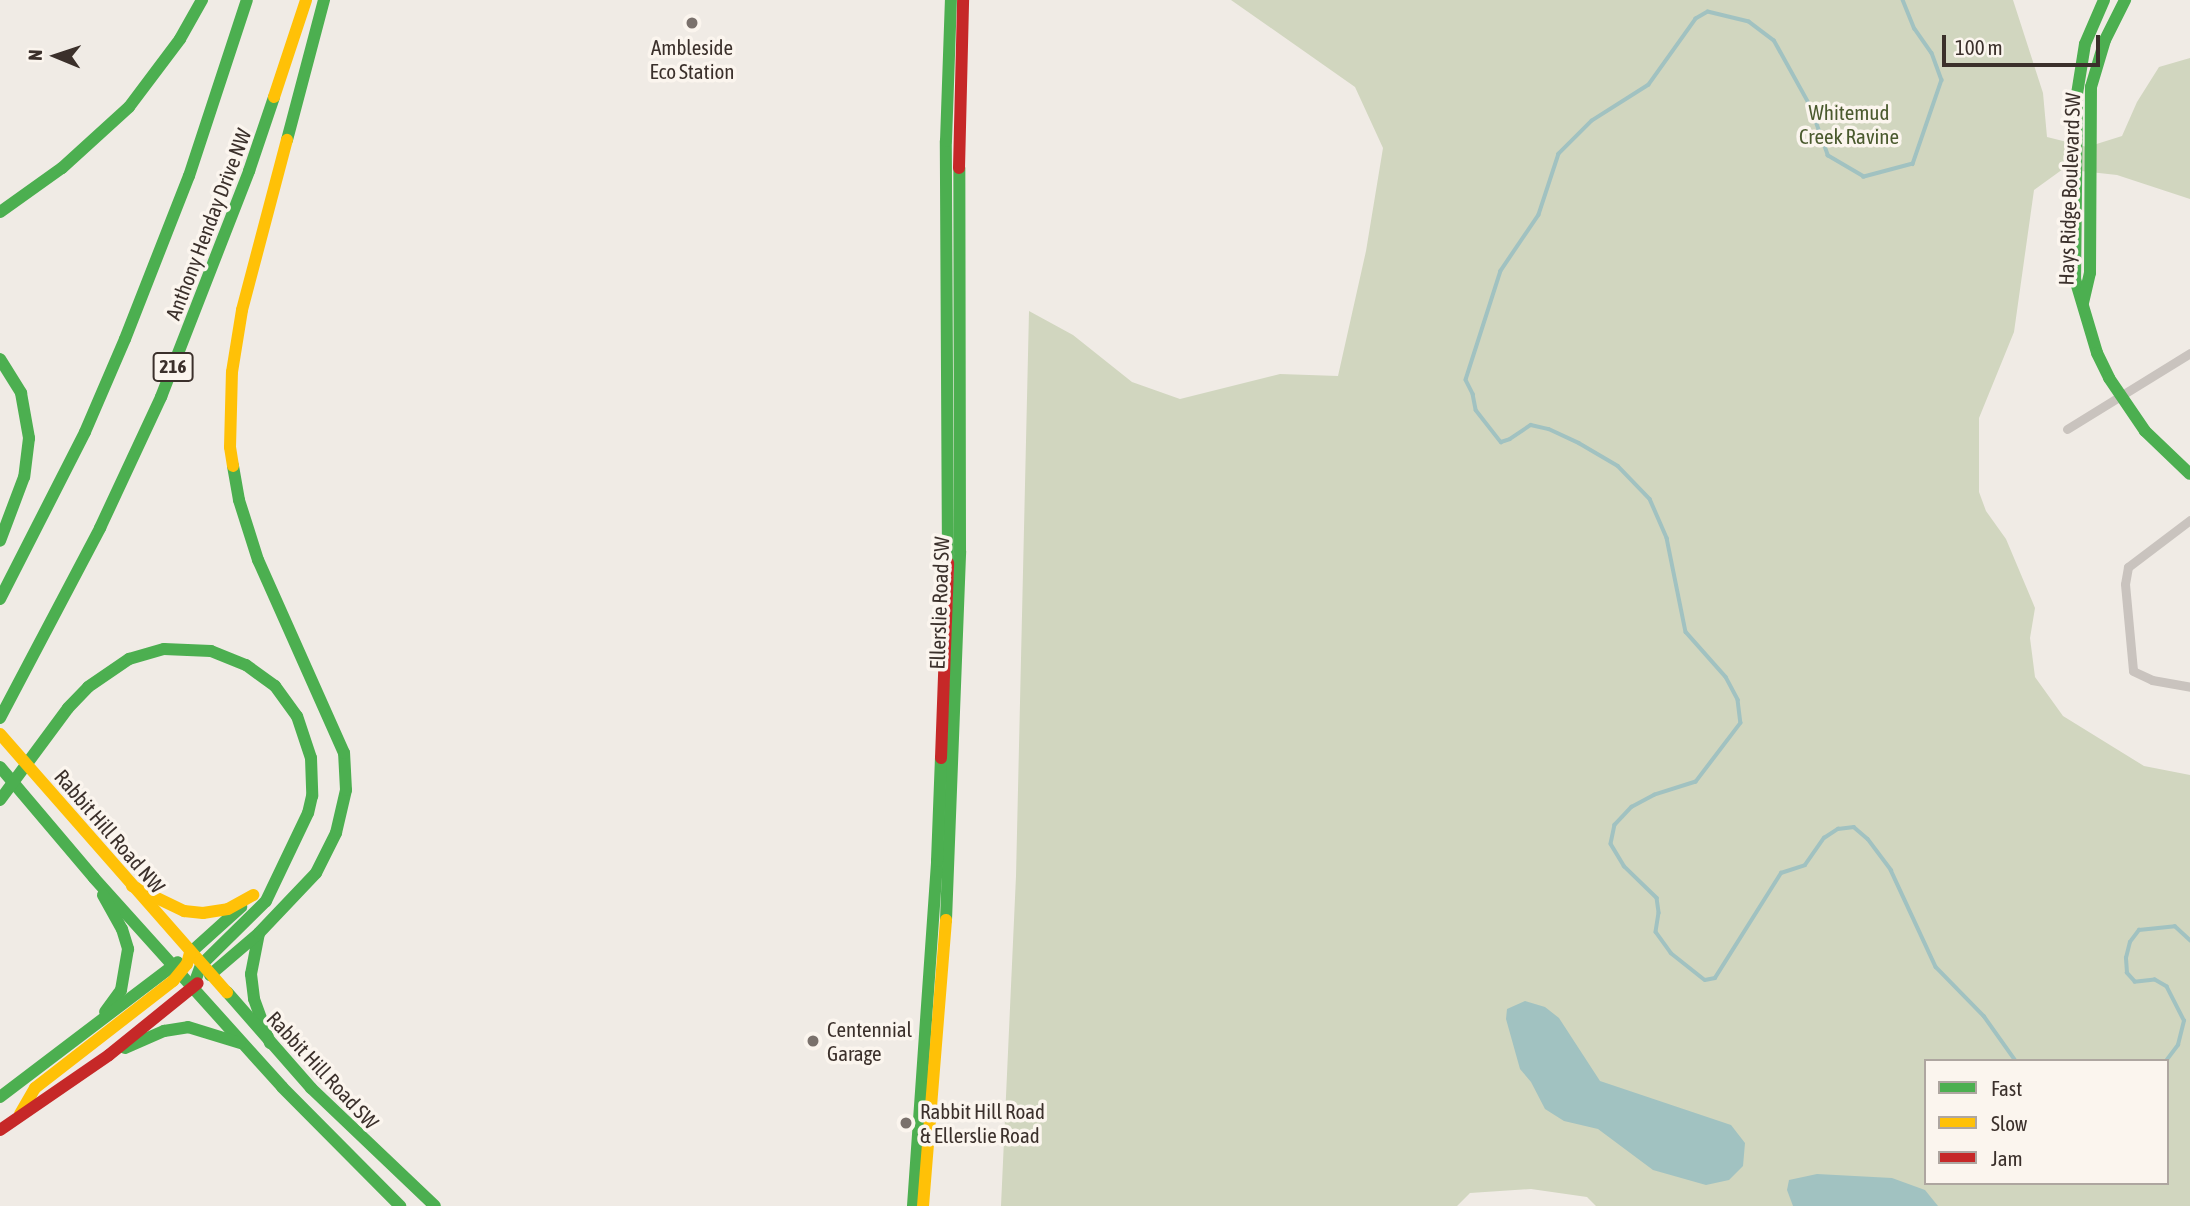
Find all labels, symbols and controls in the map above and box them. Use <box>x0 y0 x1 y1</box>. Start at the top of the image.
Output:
marker: Ambleside Eco Station <box>684 15 700 31</box>
north arrow <box>21 21 91 91</box>
scale bar <box>1945 21 2102 65</box>
place label: Ambleside Eco Station <box>649 34 735 84</box>
text: 100 m <box>1955 35 2003 59</box>
text: N <box>24 49 46 61</box>
street label: Hays Ridge Boulevard SW <box>2053 92 2085 286</box>
park label: Whitemud Creek Ravine <box>1799 99 1899 149</box>
street label: Anthony Henday Drive NW <box>160 125 256 323</box>
road number: 216 <box>152 352 194 382</box>
street label: Ellerslie Road SW <box>924 536 954 670</box>
street label: Rabbit Hill Road NW <box>49 764 171 898</box>
street label: Rabbit Hill Road SW <box>262 1006 384 1134</box>
place label: Centennial Garage <box>827 1016 912 1066</box>
marker: Centennial Garage <box>805 1033 821 1049</box>
legend <box>1924 1059 2169 1185</box>
text: Fast <box>1991 1076 2022 1100</box>
place label: Rabbit Hill Road & Ellerslie Road <box>920 1098 1045 1148</box>
text: Slow <box>1991 1111 2027 1135</box>
marker: Rabbit Hill Road & Ellerslie Road <box>898 1115 914 1131</box>
text: Jam <box>1991 1146 2023 1170</box>

